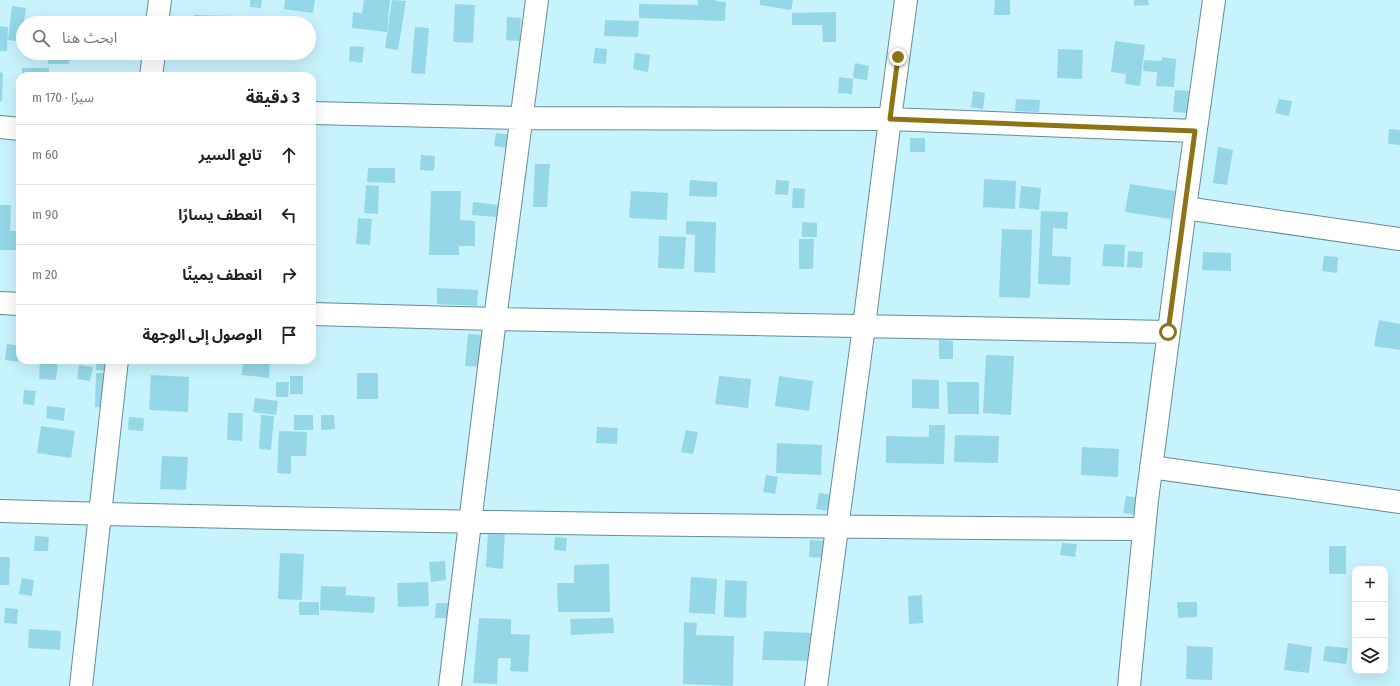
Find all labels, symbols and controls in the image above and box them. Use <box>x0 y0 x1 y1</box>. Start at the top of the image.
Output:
search box <box>16 16 316 60</box>
icon: search <box>30 27 52 49</box>
text: ابحث هنا <box>62 29 117 47</box>
route end <box>889 48 907 66</box>
text: 3 دقيقة <box>246 87 300 108</box>
text: سيرًا · 170 m <box>32 90 94 105</box>
icon: ahead <box>278 144 300 166</box>
text: تابع السير <box>199 146 262 164</box>
text: 60 m <box>32 147 58 162</box>
icon: left <box>278 204 300 226</box>
text: انعطف يسارًا <box>178 206 262 224</box>
text: 90 m <box>32 207 58 222</box>
icon: right <box>278 264 300 286</box>
text: انعطف يمينًا <box>182 266 262 284</box>
text: 20 m <box>32 267 58 282</box>
route start <box>1159 323 1177 341</box>
icon: arrive <box>278 324 300 346</box>
text: الوصول إلى الوجهة <box>142 326 262 344</box>
map controls <box>1352 566 1388 674</box>
button: + <box>1352 566 1388 602</box>
button: − <box>1352 602 1388 638</box>
button: layers <box>1352 638 1388 674</box>

